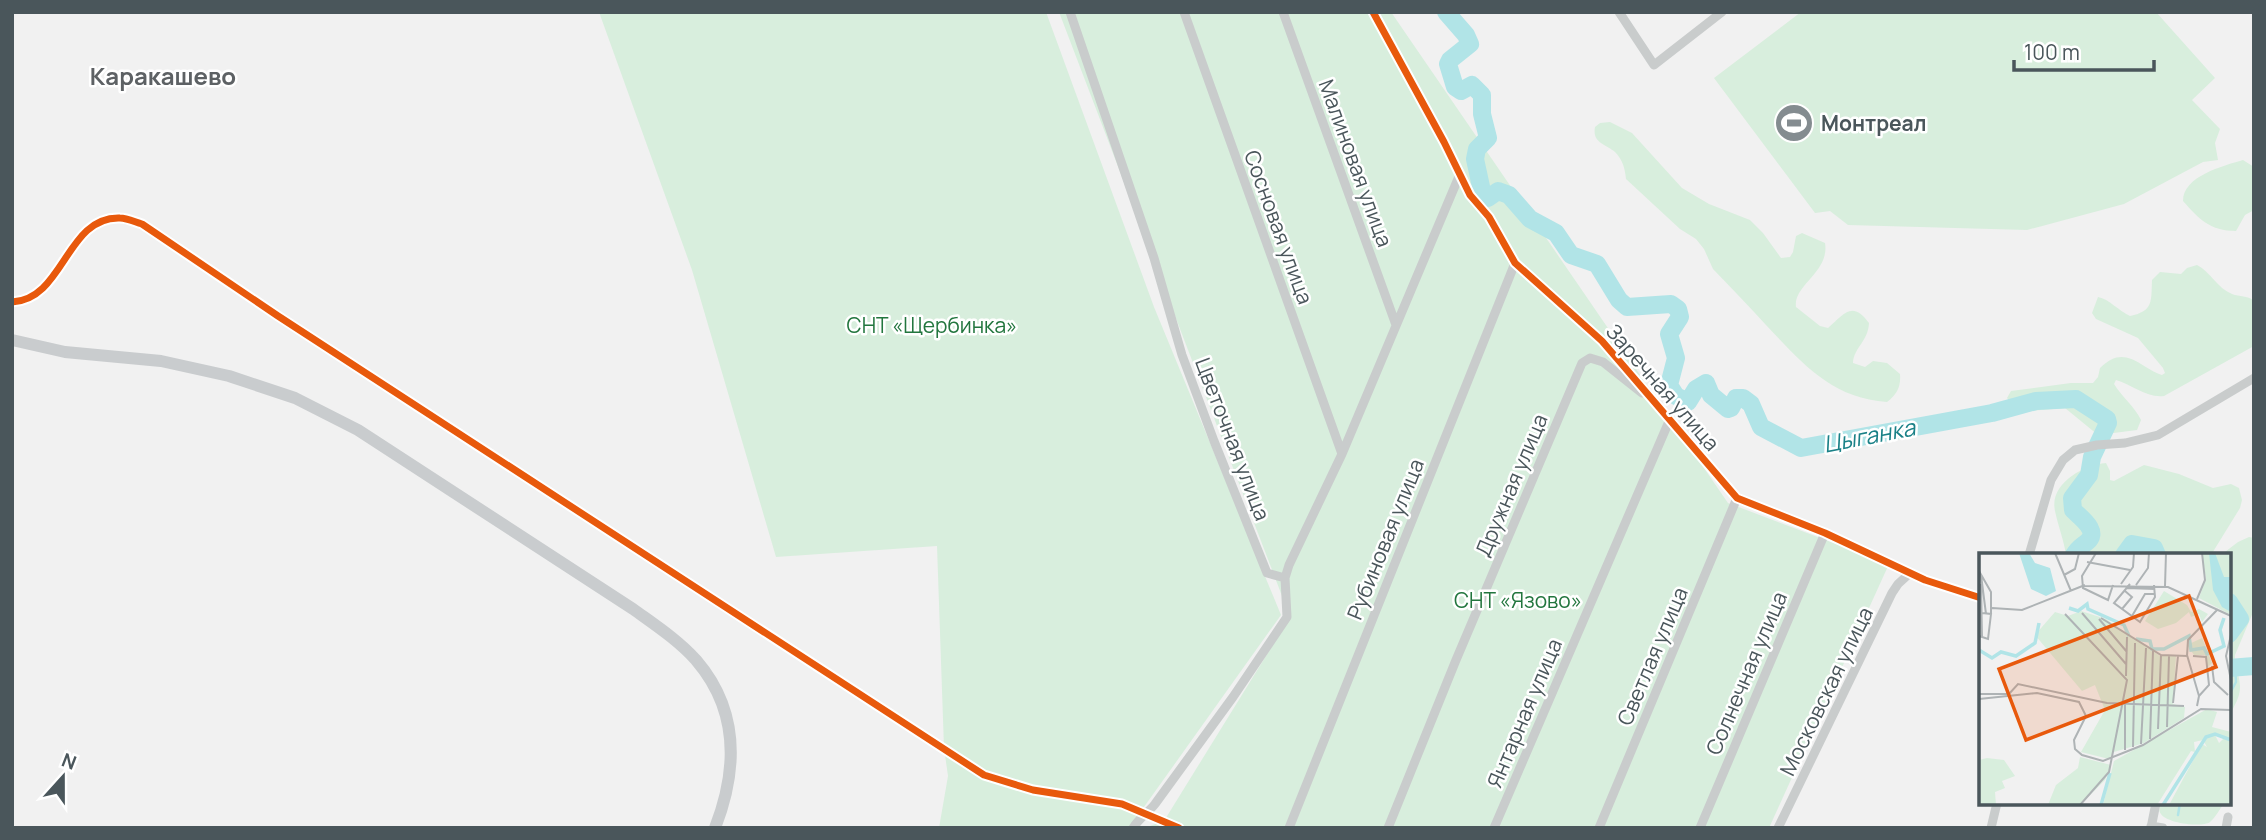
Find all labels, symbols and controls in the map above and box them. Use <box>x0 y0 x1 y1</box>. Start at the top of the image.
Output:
scale bar <box>2014 28 2154 72</box>
text: 100 m <box>2024 38 2080 66</box>
district label: Каракашево <box>90 59 236 92</box>
street label: Малиновая улица <box>1313 75 1399 251</box>
sports icon: Монтреал <box>1773 102 1815 144</box>
place label: Монтреал <box>1821 109 1926 137</box>
street label: Сосновая улица <box>1238 146 1320 308</box>
park label: СНТ «Щербинка» <box>847 311 1017 339</box>
street label: Заречная улица <box>1600 318 1726 456</box>
street label: Цветочная улица <box>1189 354 1277 524</box>
street label: Дружная улица <box>1468 409 1554 561</box>
water label: Цыганка <box>1820 410 1919 460</box>
street label: Рубиновая улица <box>1340 455 1430 623</box>
inset map <box>1979 553 2231 805</box>
street label: Светлая улица <box>1610 583 1694 729</box>
park label: СНТ «Язово» <box>1454 586 1582 614</box>
street label: Солнечная улица <box>1699 587 1793 759</box>
street label: Московская улица <box>1773 602 1879 780</box>
street label: Янтарная улица <box>1480 634 1568 792</box>
north arrow <box>28 742 98 812</box>
text: N <box>58 747 80 776</box>

